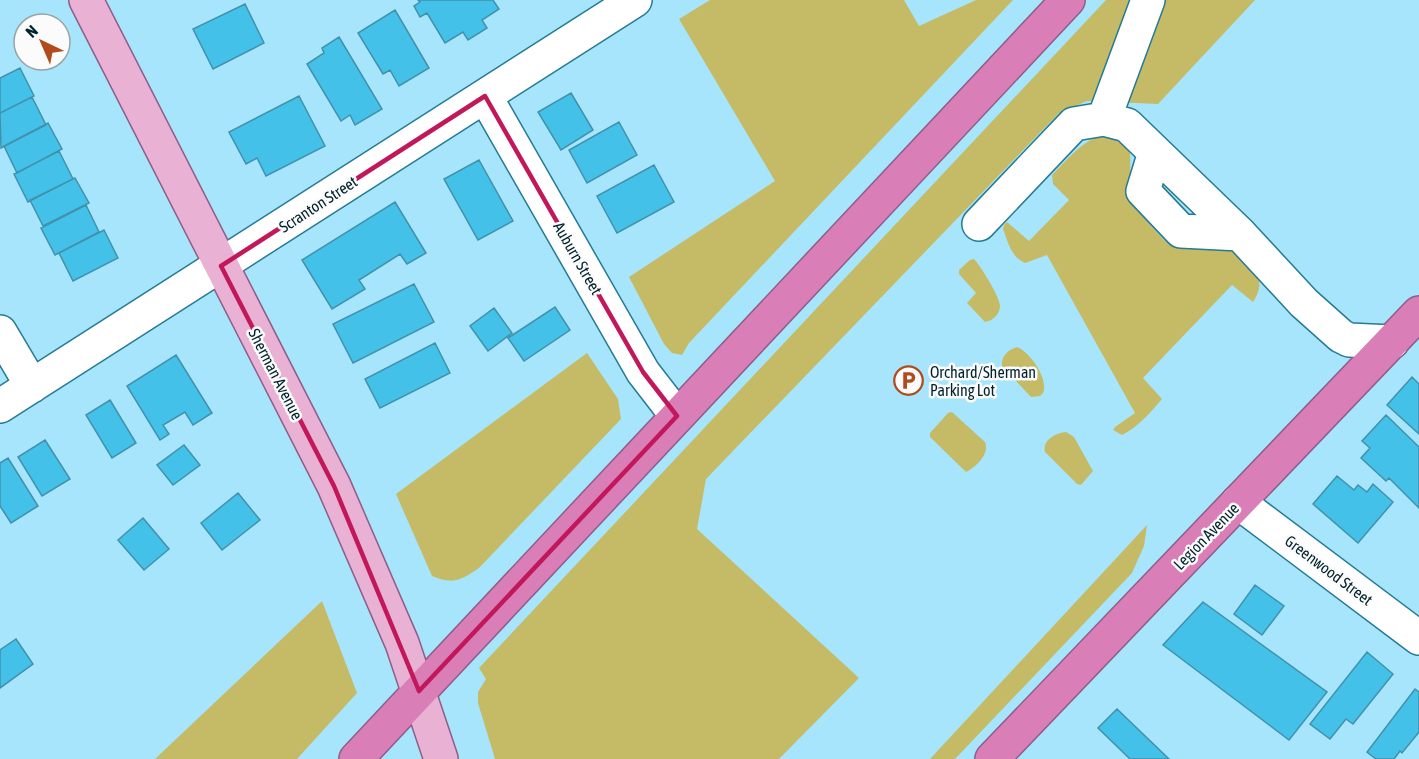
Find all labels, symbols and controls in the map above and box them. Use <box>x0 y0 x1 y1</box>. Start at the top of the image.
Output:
north arrow <box>12 12 72 72</box>
text: N <box>22 21 41 41</box>
street label: Scranton Street <box>276 172 361 236</box>
street label: Auburn Street <box>550 219 606 298</box>
street label: Sherman Avenue <box>245 326 307 422</box>
place label: Orchard/Sherman Parking Lot <box>930 363 1036 400</box>
parking icon: Orchard/Sherman Parking Lot <box>893 365 925 397</box>
street label: Legion Avenue <box>1170 499 1243 574</box>
street label: Greenwood Street <box>1282 531 1377 609</box>

